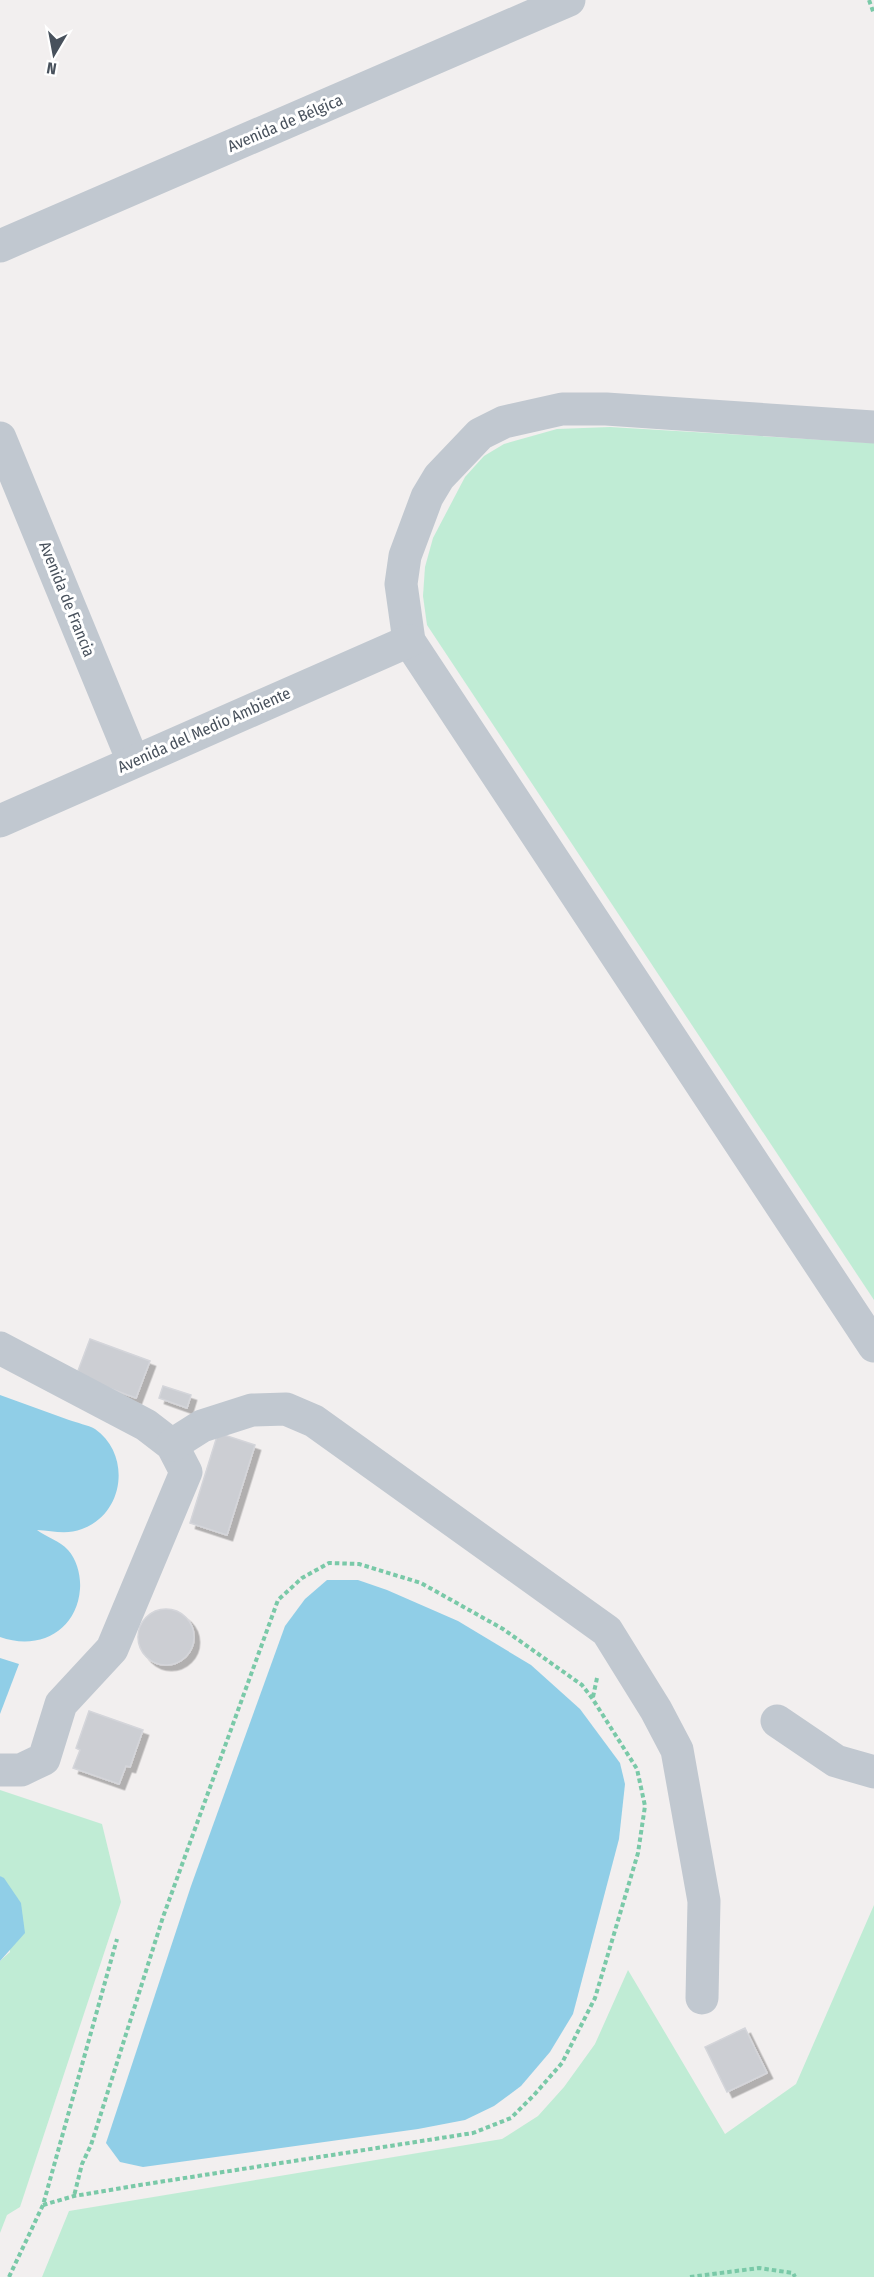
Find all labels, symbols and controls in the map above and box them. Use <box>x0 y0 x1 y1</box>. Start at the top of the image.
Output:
north arrow <box>24 24 84 84</box>
text: N <box>45 58 58 78</box>
street label: Avenida de Bélgica <box>225 90 346 156</box>
street label: Avenida de Francia <box>35 539 99 660</box>
street label: Avenida del Medio Ambiente <box>115 683 293 777</box>

